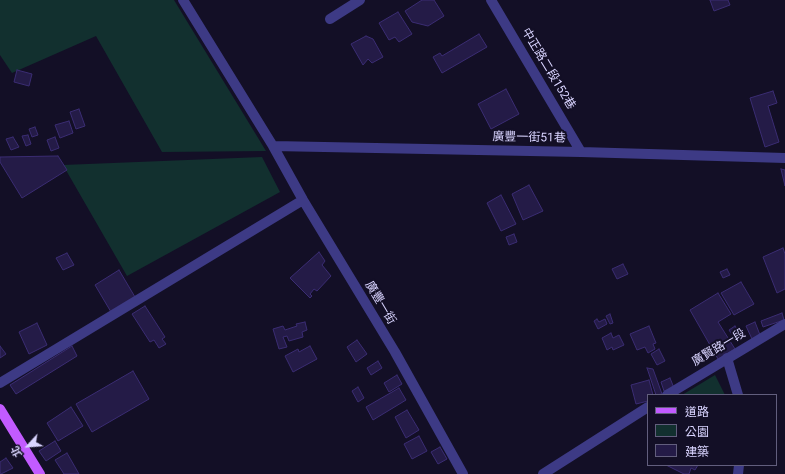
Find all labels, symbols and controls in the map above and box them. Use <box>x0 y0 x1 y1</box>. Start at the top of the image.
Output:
street label: 中正路二段152巷 <box>518 26 578 112</box>
street label: 廣豐一街51巷 <box>492 130 566 146</box>
street label: 廣豐一街 <box>361 279 399 327</box>
street label: 廣賢路一段 <box>690 326 748 370</box>
legend <box>647 394 777 466</box>
text: 道路 <box>685 405 709 419</box>
text: 公園 <box>685 425 709 439</box>
north arrow <box>8 426 48 466</box>
text: 北 <box>9 444 25 459</box>
text: 建築 <box>685 445 709 459</box>

